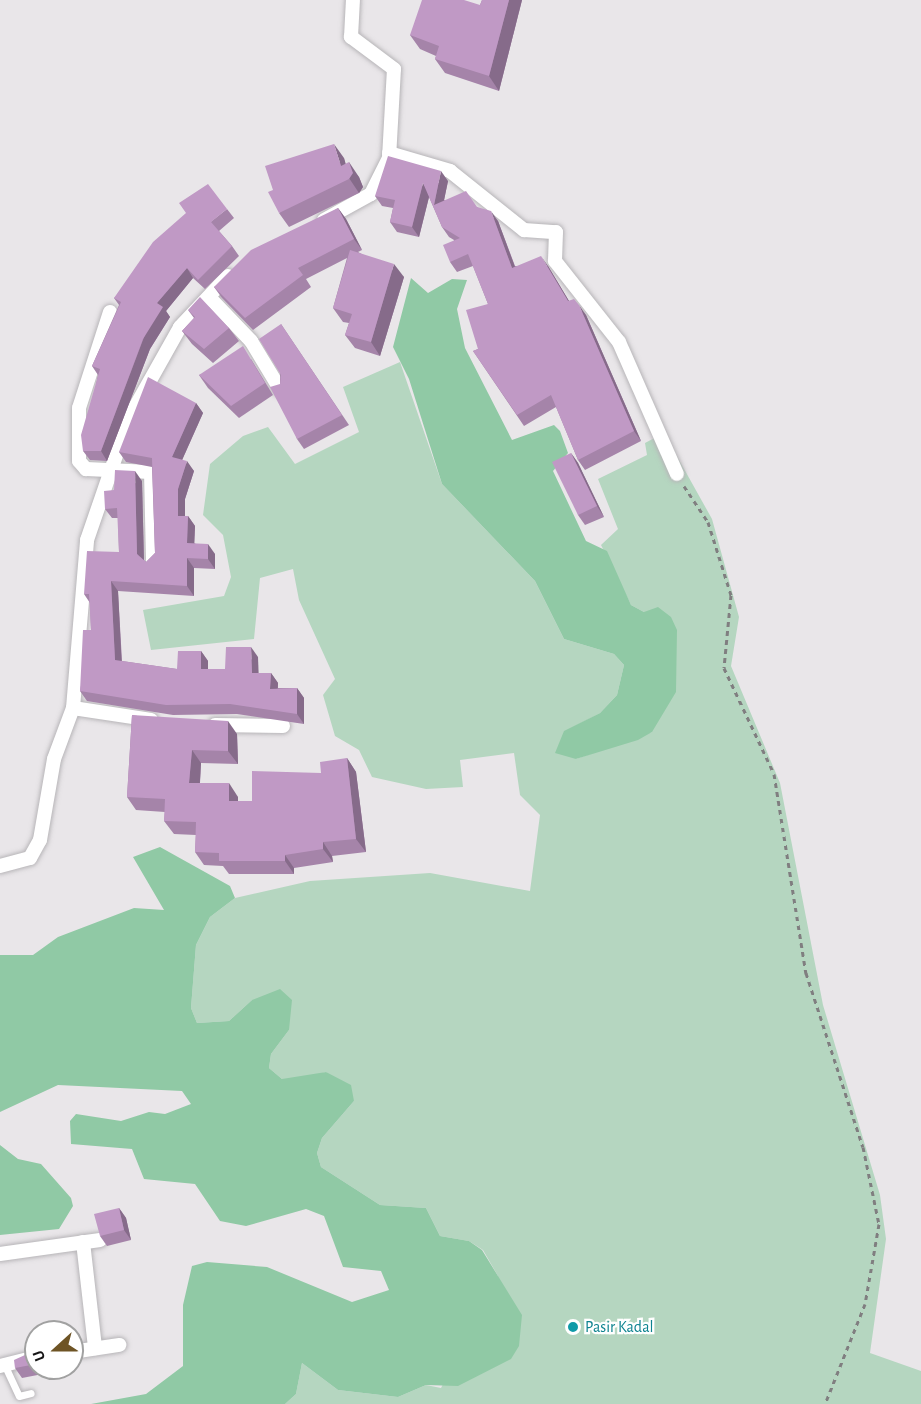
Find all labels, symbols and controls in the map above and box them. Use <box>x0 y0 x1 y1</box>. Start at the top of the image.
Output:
place label: Pasir Kadal <box>585 1317 653 1337</box>
north arrow <box>24 1320 84 1380</box>
marker: Pasir Kadal <box>566 1320 580 1334</box>
text: U <box>30 1348 48 1363</box>

